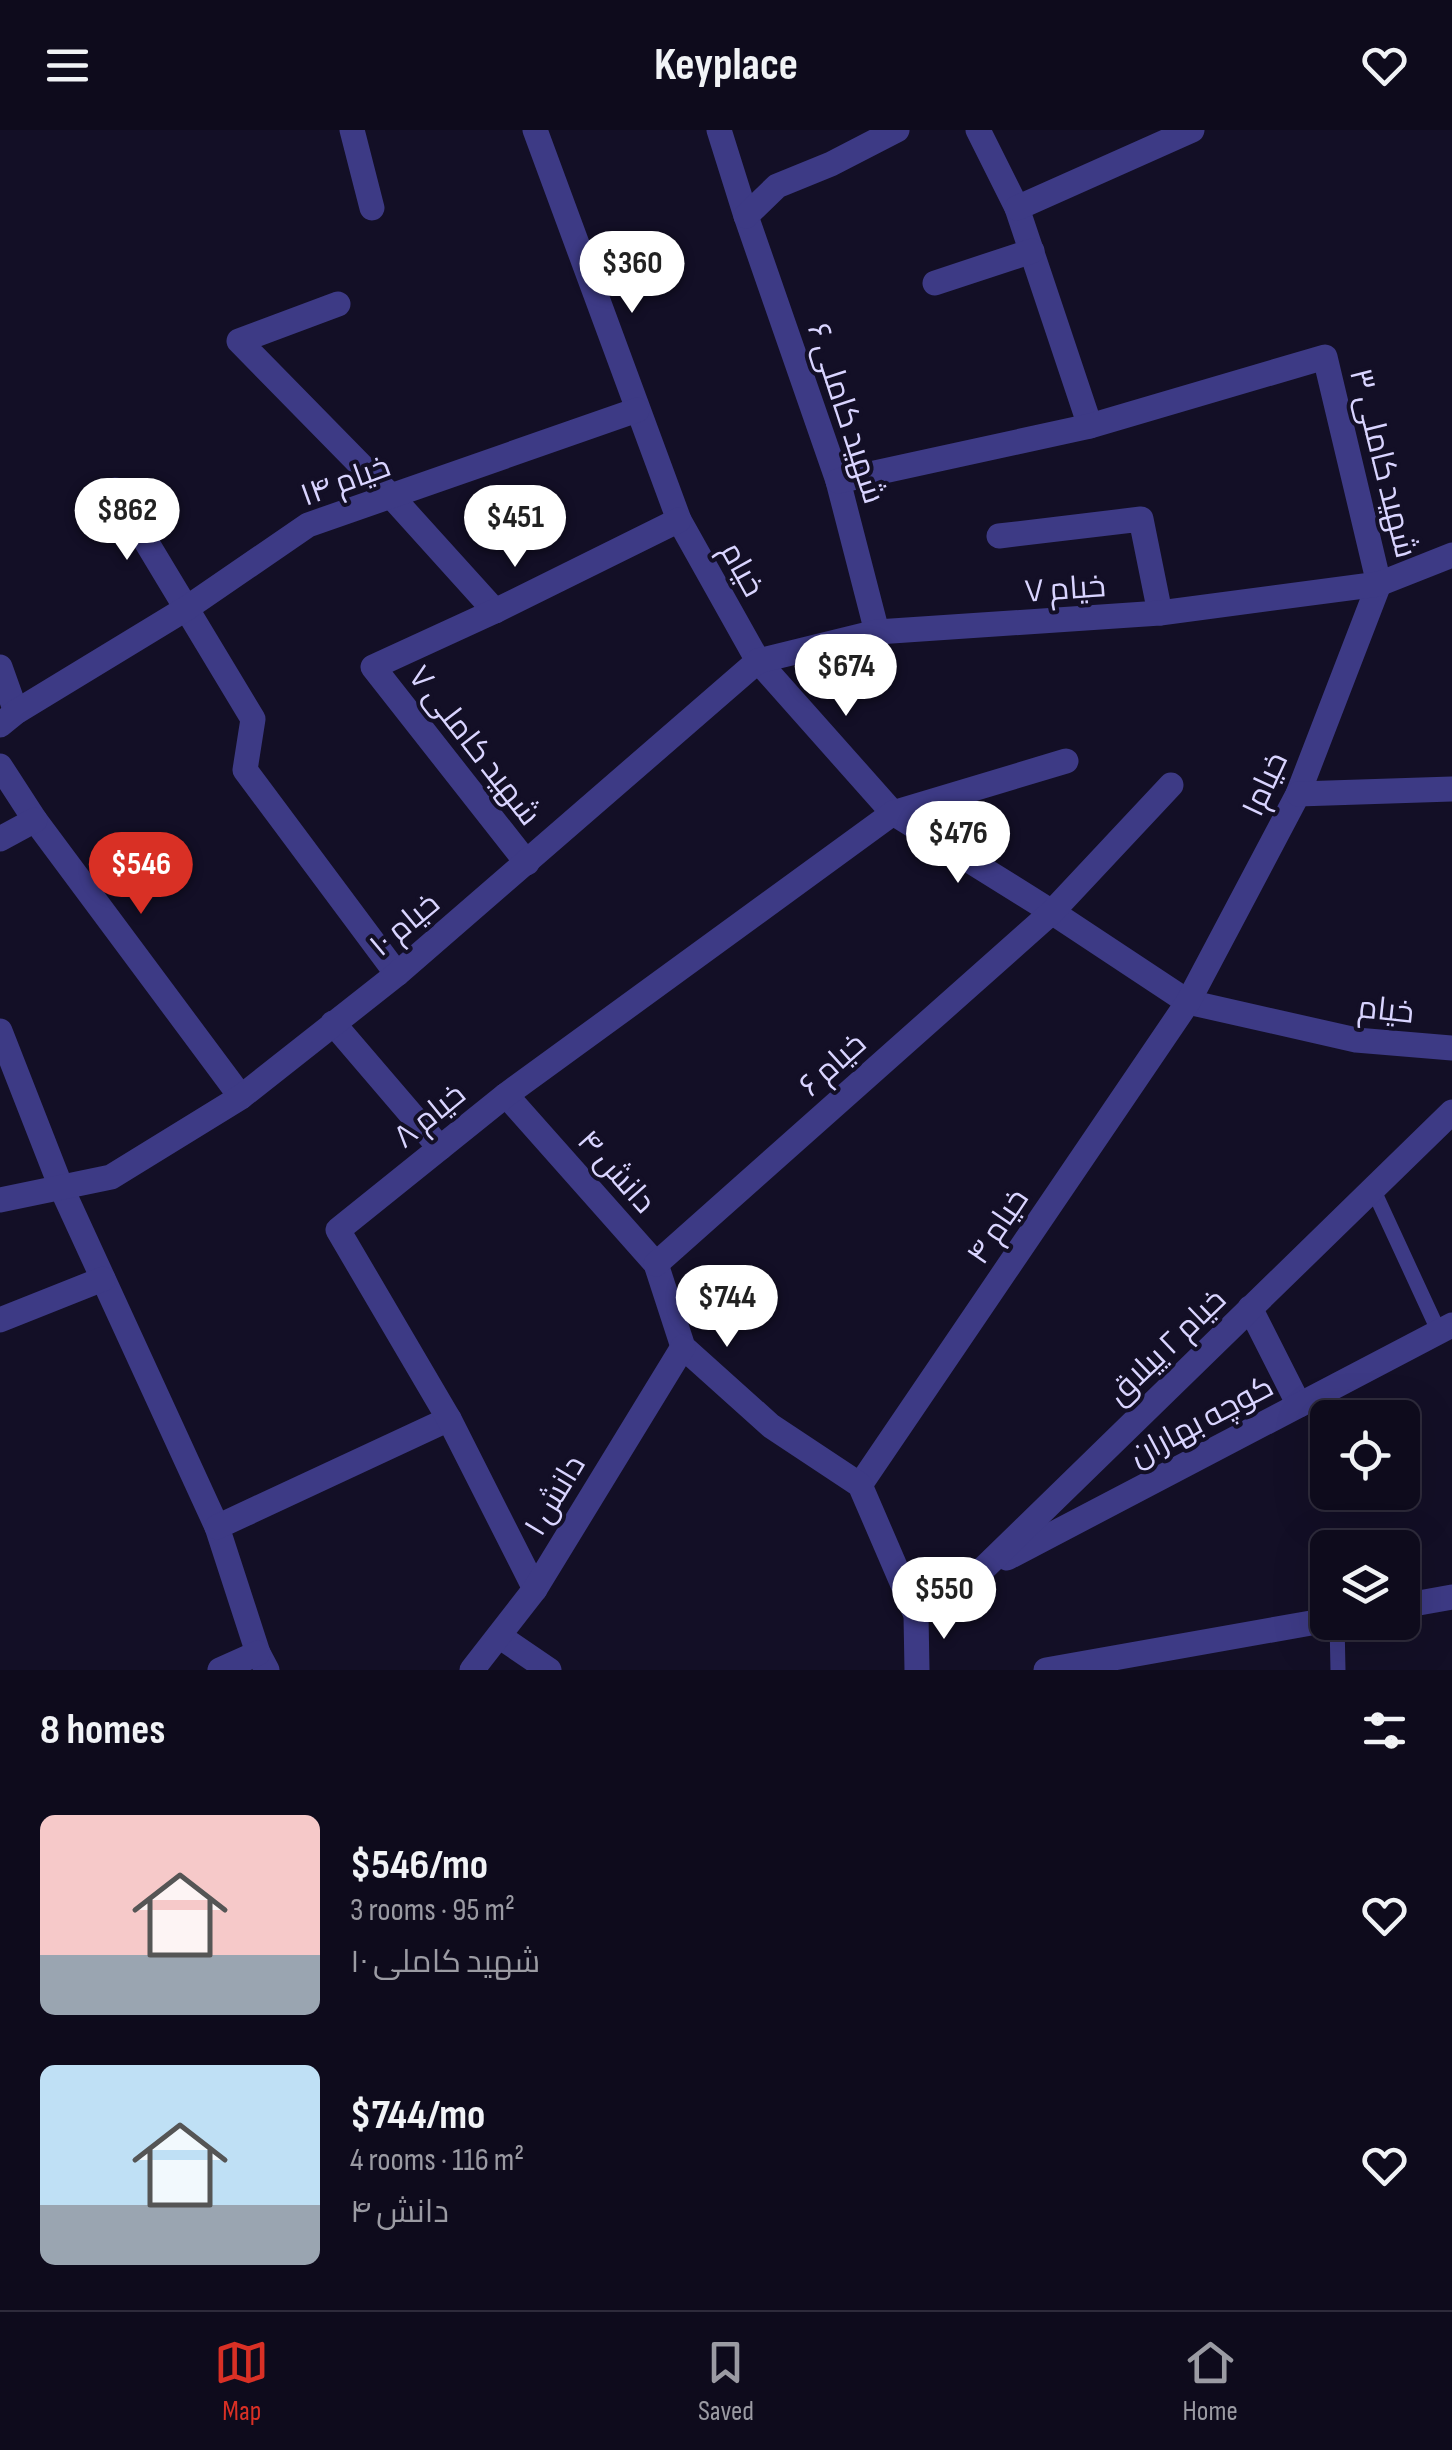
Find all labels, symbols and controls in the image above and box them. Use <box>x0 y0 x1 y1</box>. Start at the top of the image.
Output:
icon: menu <box>40 38 95 93</box>
text: Keyplace <box>654 38 798 93</box>
icon: heart <box>1357 38 1412 93</box>
pin: $360 <box>573 231 691 316</box>
text: $360 <box>601 244 663 283</box>
street label: شهید کاملی ۶ <box>798 318 893 509</box>
street label: شهید کاملی ۳ <box>1340 365 1425 562</box>
street label: خیام ۱۴ <box>295 447 396 517</box>
pin: $862 <box>68 478 186 563</box>
pin: $451 <box>456 485 574 570</box>
text: $862 <box>97 491 157 530</box>
text: $451 <box>486 498 544 537</box>
street label: خیام <box>710 536 772 604</box>
street label: خیام ۷ <box>1023 567 1107 613</box>
pin: $674 <box>787 634 905 719</box>
text: $674 <box>817 647 875 686</box>
street label: شهید کاملی ۷ <box>399 658 548 834</box>
street label: خیام۱ <box>1234 746 1298 823</box>
pin: $476 <box>899 801 1017 886</box>
text: $476 <box>928 814 988 853</box>
pin: $546 <box>82 832 200 917</box>
text: $546 <box>111 845 171 884</box>
street label: خیام ۱۰ <box>362 885 449 966</box>
street label: خیام <box>1356 988 1416 1034</box>
street label: خیام ۶ <box>791 1025 875 1106</box>
street label: خیام ۸ <box>386 1075 475 1158</box>
street label: دانش ۴ <box>568 1122 663 1222</box>
street label: خیام ۴ <box>959 1182 1038 1273</box>
pin: $744 <box>668 1265 786 1350</box>
text: $744 <box>698 1278 756 1317</box>
street label: خیام ۲ ییلاق <box>1099 1281 1236 1414</box>
street label: کوچه بهاران <box>1123 1367 1280 1475</box>
map controls <box>1310 1400 1420 1640</box>
button: locate <box>1310 1400 1420 1510</box>
street label: دانش ۱ <box>516 1448 595 1543</box>
button: layers <box>1310 1530 1420 1640</box>
pin: $550 <box>885 1557 1003 1642</box>
text: $550 <box>914 1570 974 1609</box>
icon: filters <box>1357 1703 1412 1758</box>
text: 8 homes <box>40 1705 165 1756</box>
text: $546/mo <box>350 1840 488 1891</box>
icon: home <box>120 1855 240 1975</box>
icon: heart <box>1357 1888 1412 1943</box>
text: 3 rooms · 95 m² <box>350 1891 515 1930</box>
text: شهید کاملی ۱۰ <box>350 1943 540 1982</box>
text: $744/mo <box>350 2090 485 2141</box>
icon: home <box>120 2105 240 2225</box>
icon: heart <box>1357 2138 1412 2193</box>
text: 4 rooms · 116 m² <box>350 2141 524 2180</box>
text: دانش ۴ <box>350 2193 449 2232</box>
tab: Map <box>214 2335 269 2428</box>
tab: Saved <box>698 2335 754 2428</box>
tab: Home <box>1183 2335 1238 2428</box>

